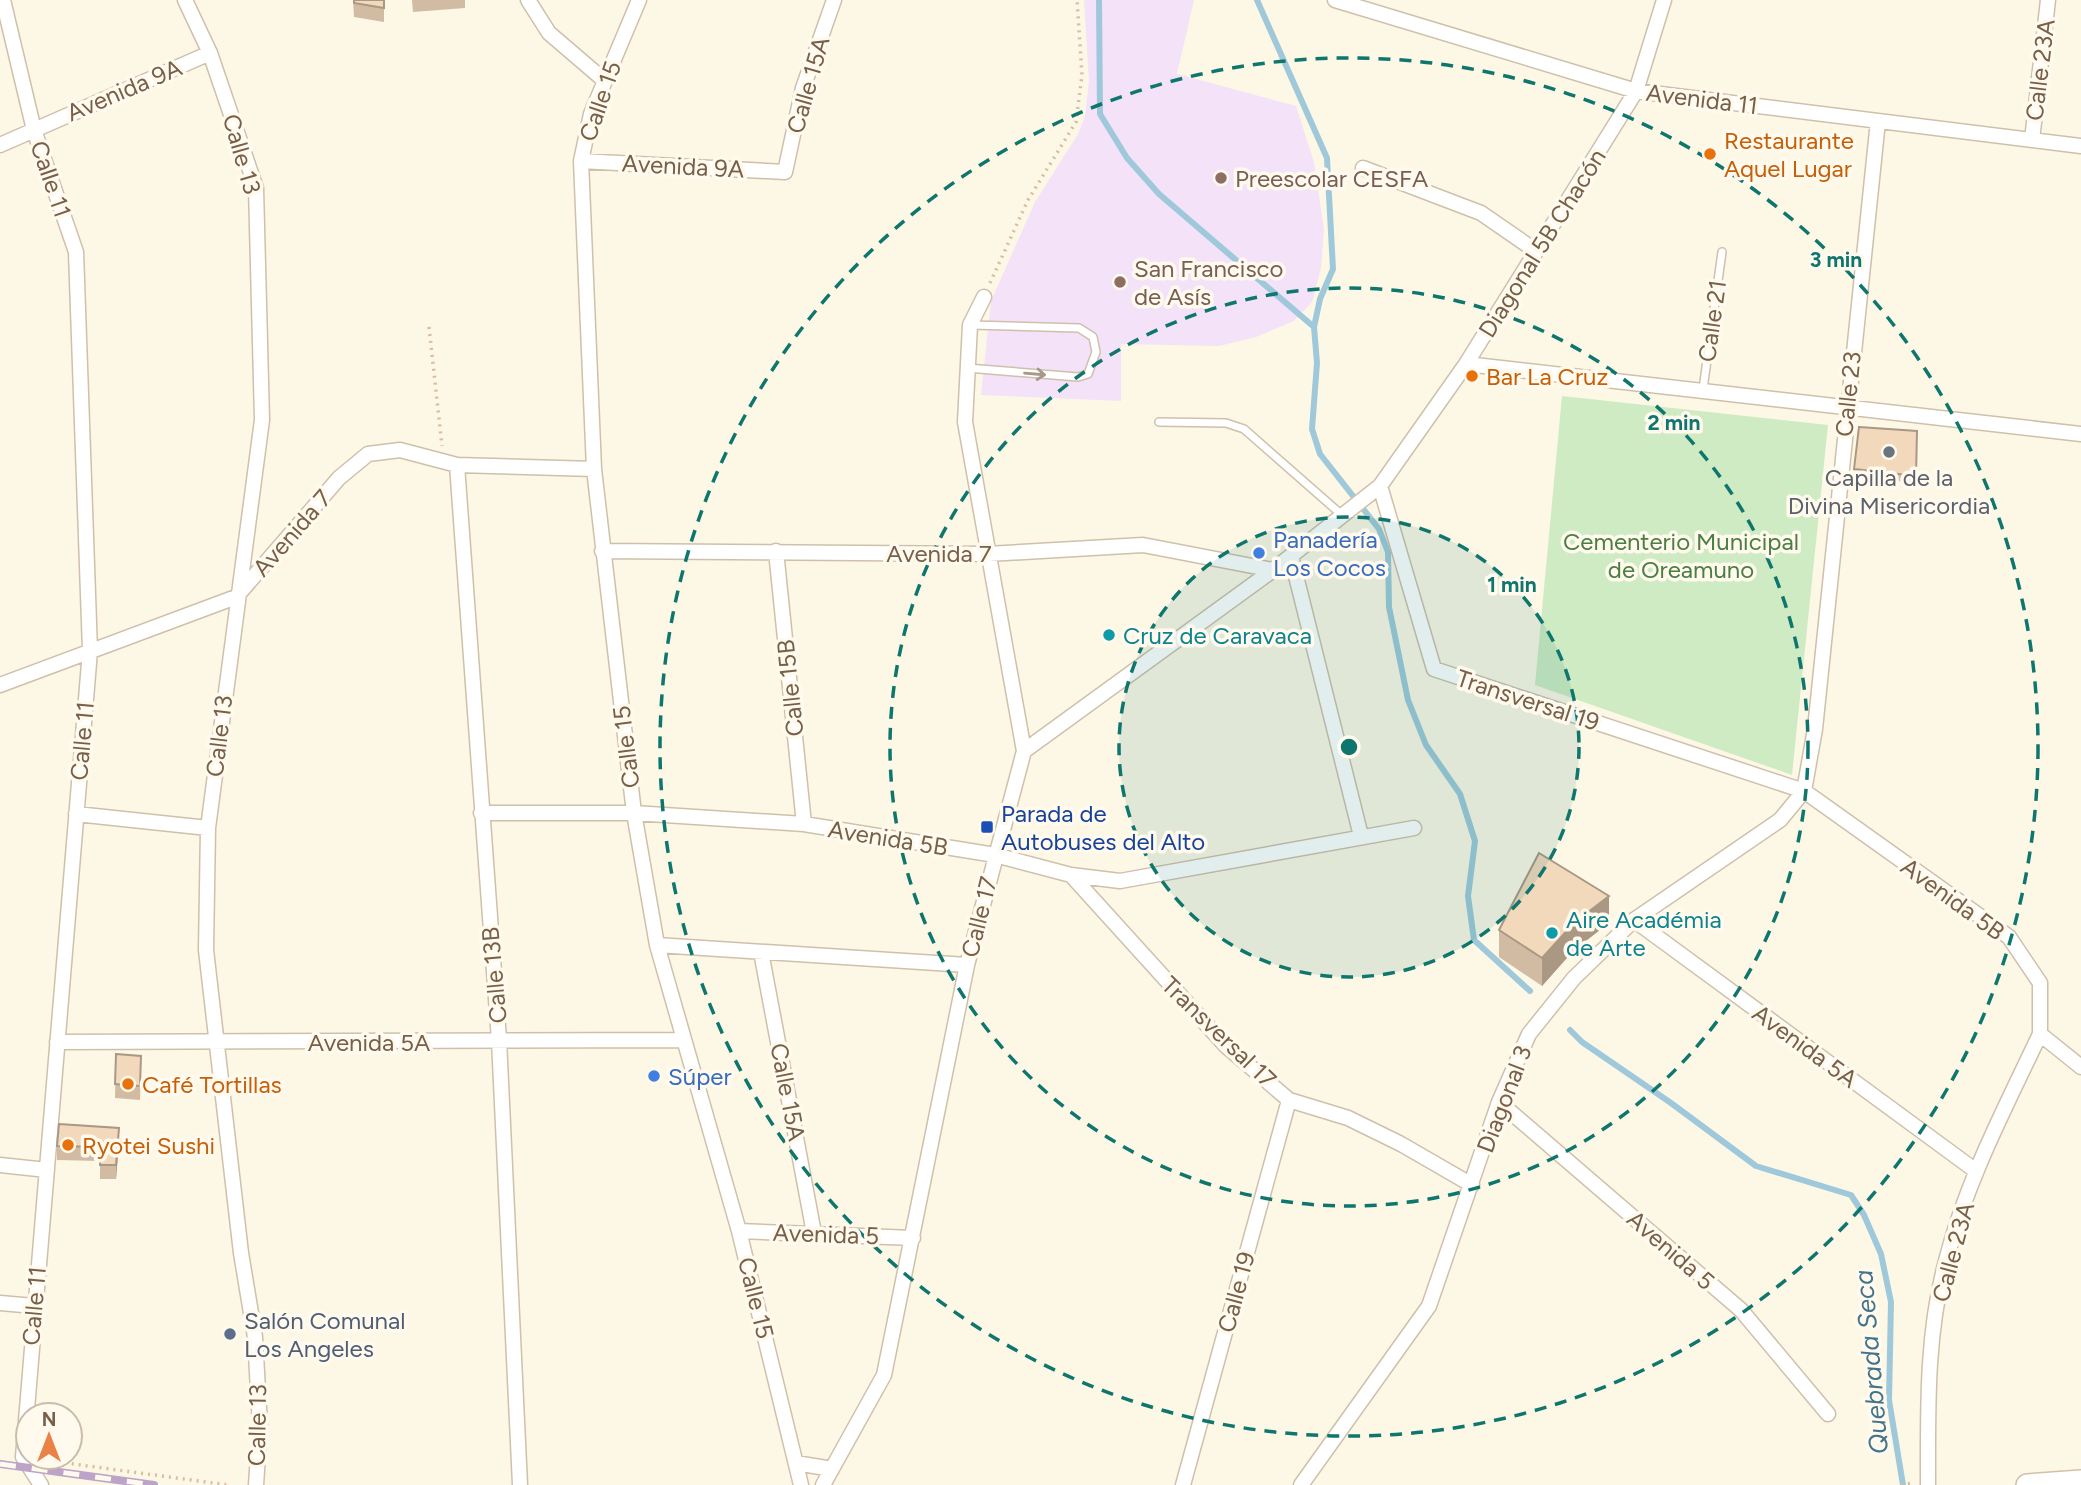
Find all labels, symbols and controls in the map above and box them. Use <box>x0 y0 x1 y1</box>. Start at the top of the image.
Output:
street label: Calle 23A <box>2019 17 2061 122</box>
street label: Calle 15A <box>780 33 836 137</box>
street label: Avenida 9A <box>62 52 187 127</box>
street label: Calle 15 <box>573 57 627 145</box>
street label: Avenida 11 <box>1645 78 1759 120</box>
street label: Calle 13 <box>217 111 267 197</box>
place label: Restaurante Aquel Lugar <box>1724 126 1854 183</box>
street label: Calle 11 <box>24 137 78 221</box>
street label: Diagonal 5B Chacón <box>1472 143 1612 343</box>
marker: Restaurante Aquel Lugar <box>1702 146 1718 162</box>
street label: Avenida 9A <box>621 148 746 184</box>
place label: Preescolar CESFA <box>1235 164 1429 193</box>
marker: Preescolar CESFA <box>1213 170 1229 186</box>
text: 3 min <box>1810 247 1862 272</box>
place label: San Francisco de Asís <box>1134 254 1283 311</box>
marker: San Francisco de Asís <box>1112 274 1128 290</box>
street label: Calle 21 <box>1692 278 1732 364</box>
street label: Calle 23 <box>1829 350 1867 438</box>
place label: Bar La Cruz <box>1486 362 1608 391</box>
one-way arrow <box>1023 368 1046 381</box>
marker: Bar La Cruz <box>1464 368 1480 384</box>
text: 2 min <box>1648 410 1700 435</box>
marker: Capilla de la Divina Misericordia <box>1881 444 1897 460</box>
place label: Capilla de la Divina Misericordia <box>1788 463 1990 520</box>
street label: Avenida 7 <box>246 484 338 582</box>
place label: Panadería Los Cocos <box>1273 525 1386 582</box>
park label: Cementerio Municipal de Oreamuno <box>1563 527 1799 584</box>
street label: Avenida 7 <box>886 539 992 568</box>
marker: Panadería Los Cocos <box>1251 545 1267 561</box>
text: 1 min <box>1487 572 1537 597</box>
place label: Cruz de Caravaca <box>1123 621 1312 650</box>
marker: Cruz de Caravaca <box>1101 627 1117 643</box>
street label: Calle 15B <box>770 638 810 738</box>
street label: Transversal 19 <box>1453 663 1603 737</box>
street label: Calle 13 <box>200 693 238 779</box>
street label: Calle 11 <box>64 700 100 782</box>
street label: Calle 15 <box>607 704 645 790</box>
centre of rings <box>1337 735 1361 759</box>
place label: Parada de Autobuses del Alto <box>1001 799 1205 856</box>
street label: Avenida 5B <box>826 814 950 862</box>
marker: Parada de Autobuses del Alto <box>979 819 995 835</box>
street label: Avenida 5B <box>1896 852 2010 946</box>
street label: Calle 17 <box>955 874 1003 960</box>
place label: Aire Académia de Arte <box>1566 905 1722 962</box>
marker: Aire Académia de Arte <box>1544 925 1560 941</box>
street label: Calle 13B <box>475 926 513 1024</box>
street label: Transversal 17 <box>1156 970 1282 1094</box>
street label: Avenida 5A <box>1747 998 1864 1094</box>
street label: Avenida 5A <box>308 1028 431 1057</box>
street label: Calle 15A <box>764 1041 812 1144</box>
street label: Diagonal 3 <box>1470 1041 1538 1157</box>
place label: Súper <box>668 1062 732 1091</box>
marker: Súper <box>646 1068 662 1084</box>
place label: Café Tortillas <box>142 1070 282 1099</box>
marker: Café Tortillas <box>120 1076 136 1092</box>
place label: Ryotei Sushi <box>82 1131 215 1160</box>
marker: Ryotei Sushi <box>60 1137 76 1153</box>
street label: Calle 23A <box>1926 1198 1980 1305</box>
street label: Avenida 5 <box>1621 1204 1721 1296</box>
street label: Avenida 5 <box>772 1218 880 1250</box>
street label: Calle 19 <box>1211 1248 1261 1336</box>
street label: Calle 15 <box>732 1254 780 1342</box>
street label: Calle 11 <box>16 1265 52 1347</box>
water label: Quebrada Seca <box>1847 1268 1895 1456</box>
place label: Salón Comunal Los Angeles <box>244 1306 405 1363</box>
marker: Salón Comunal Los Angeles <box>222 1326 238 1342</box>
street label: Calle 13 <box>242 1384 272 1466</box>
north arrow <box>14 1401 84 1471</box>
text: N <box>42 1408 56 1431</box>

